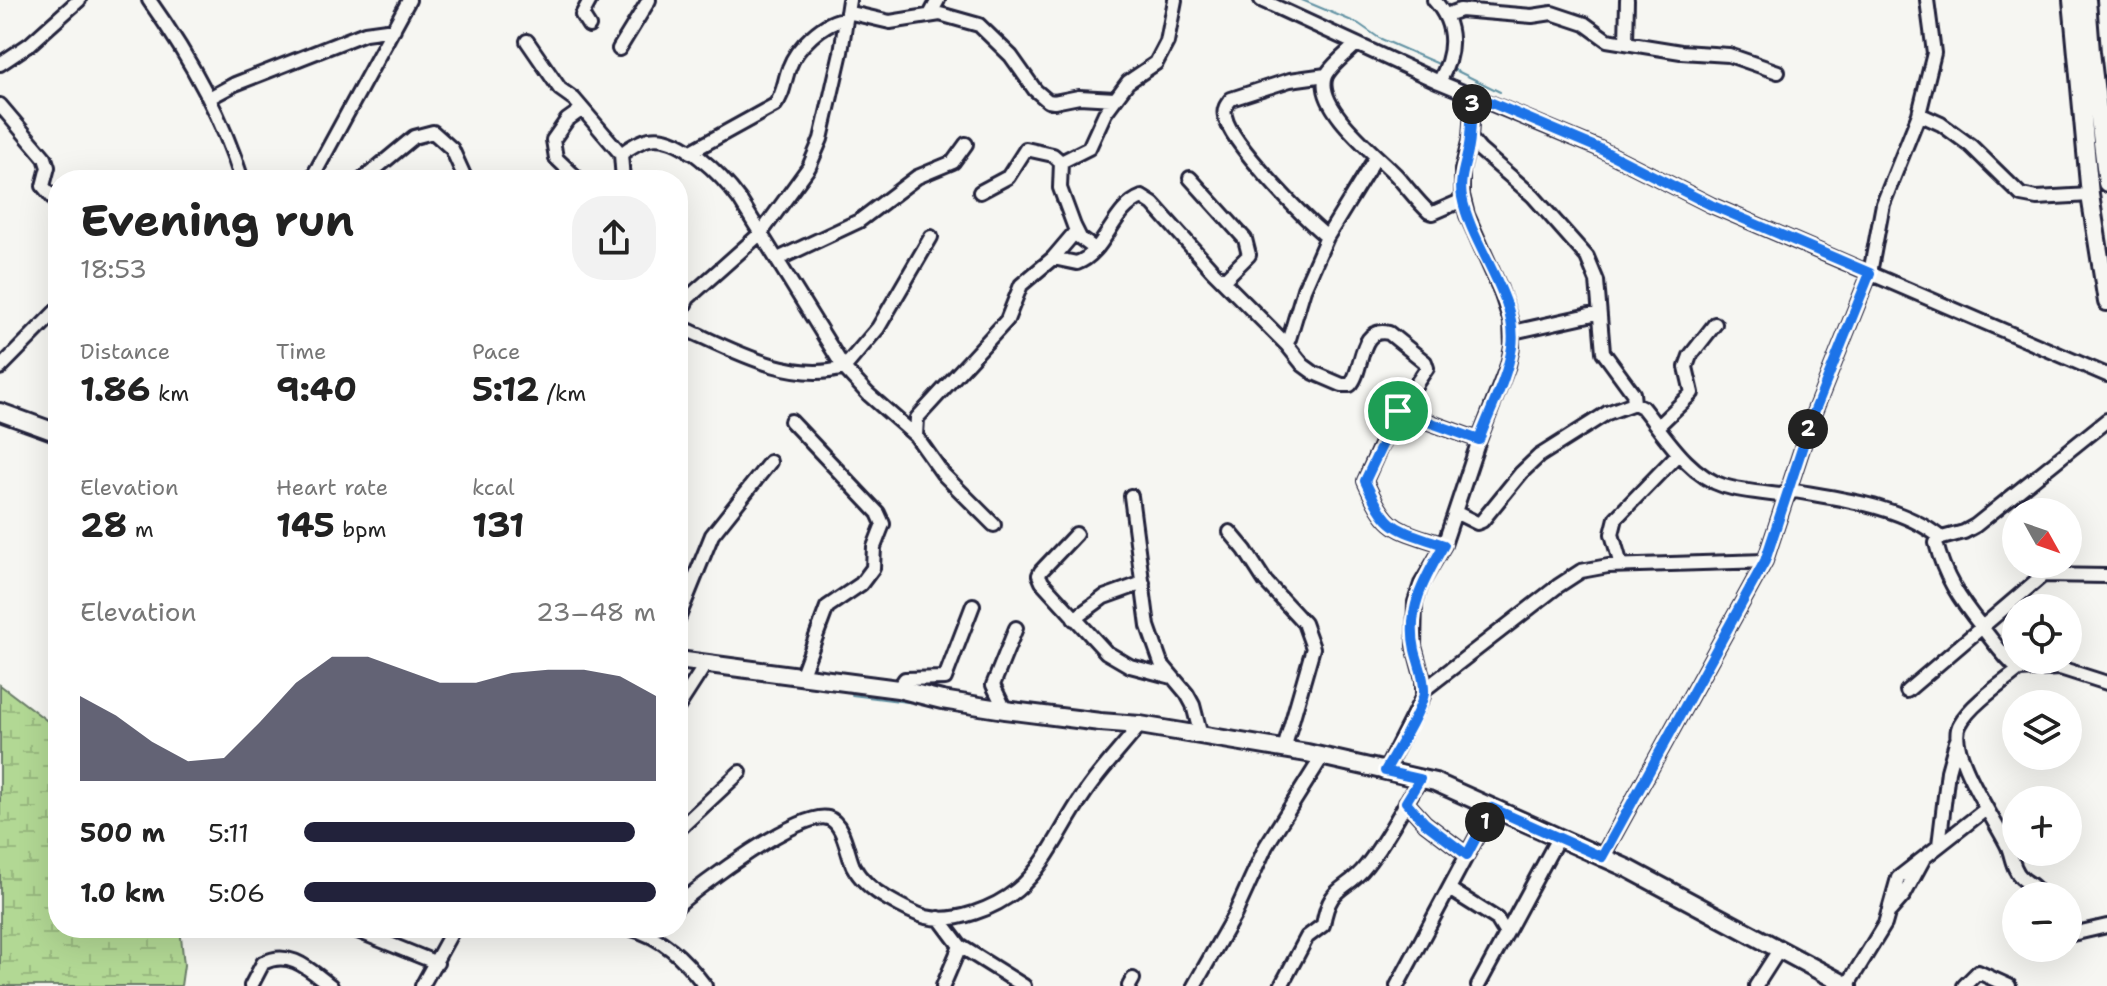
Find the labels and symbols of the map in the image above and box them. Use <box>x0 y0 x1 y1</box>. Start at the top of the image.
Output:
pin: 3 <box>1452 84 1492 124</box>
pin <box>1364 377 1432 445</box>
pin: 2 <box>1788 409 1828 449</box>
north arrow <box>2002 498 2082 578</box>
pin: 1 <box>1465 802 1505 842</box>

